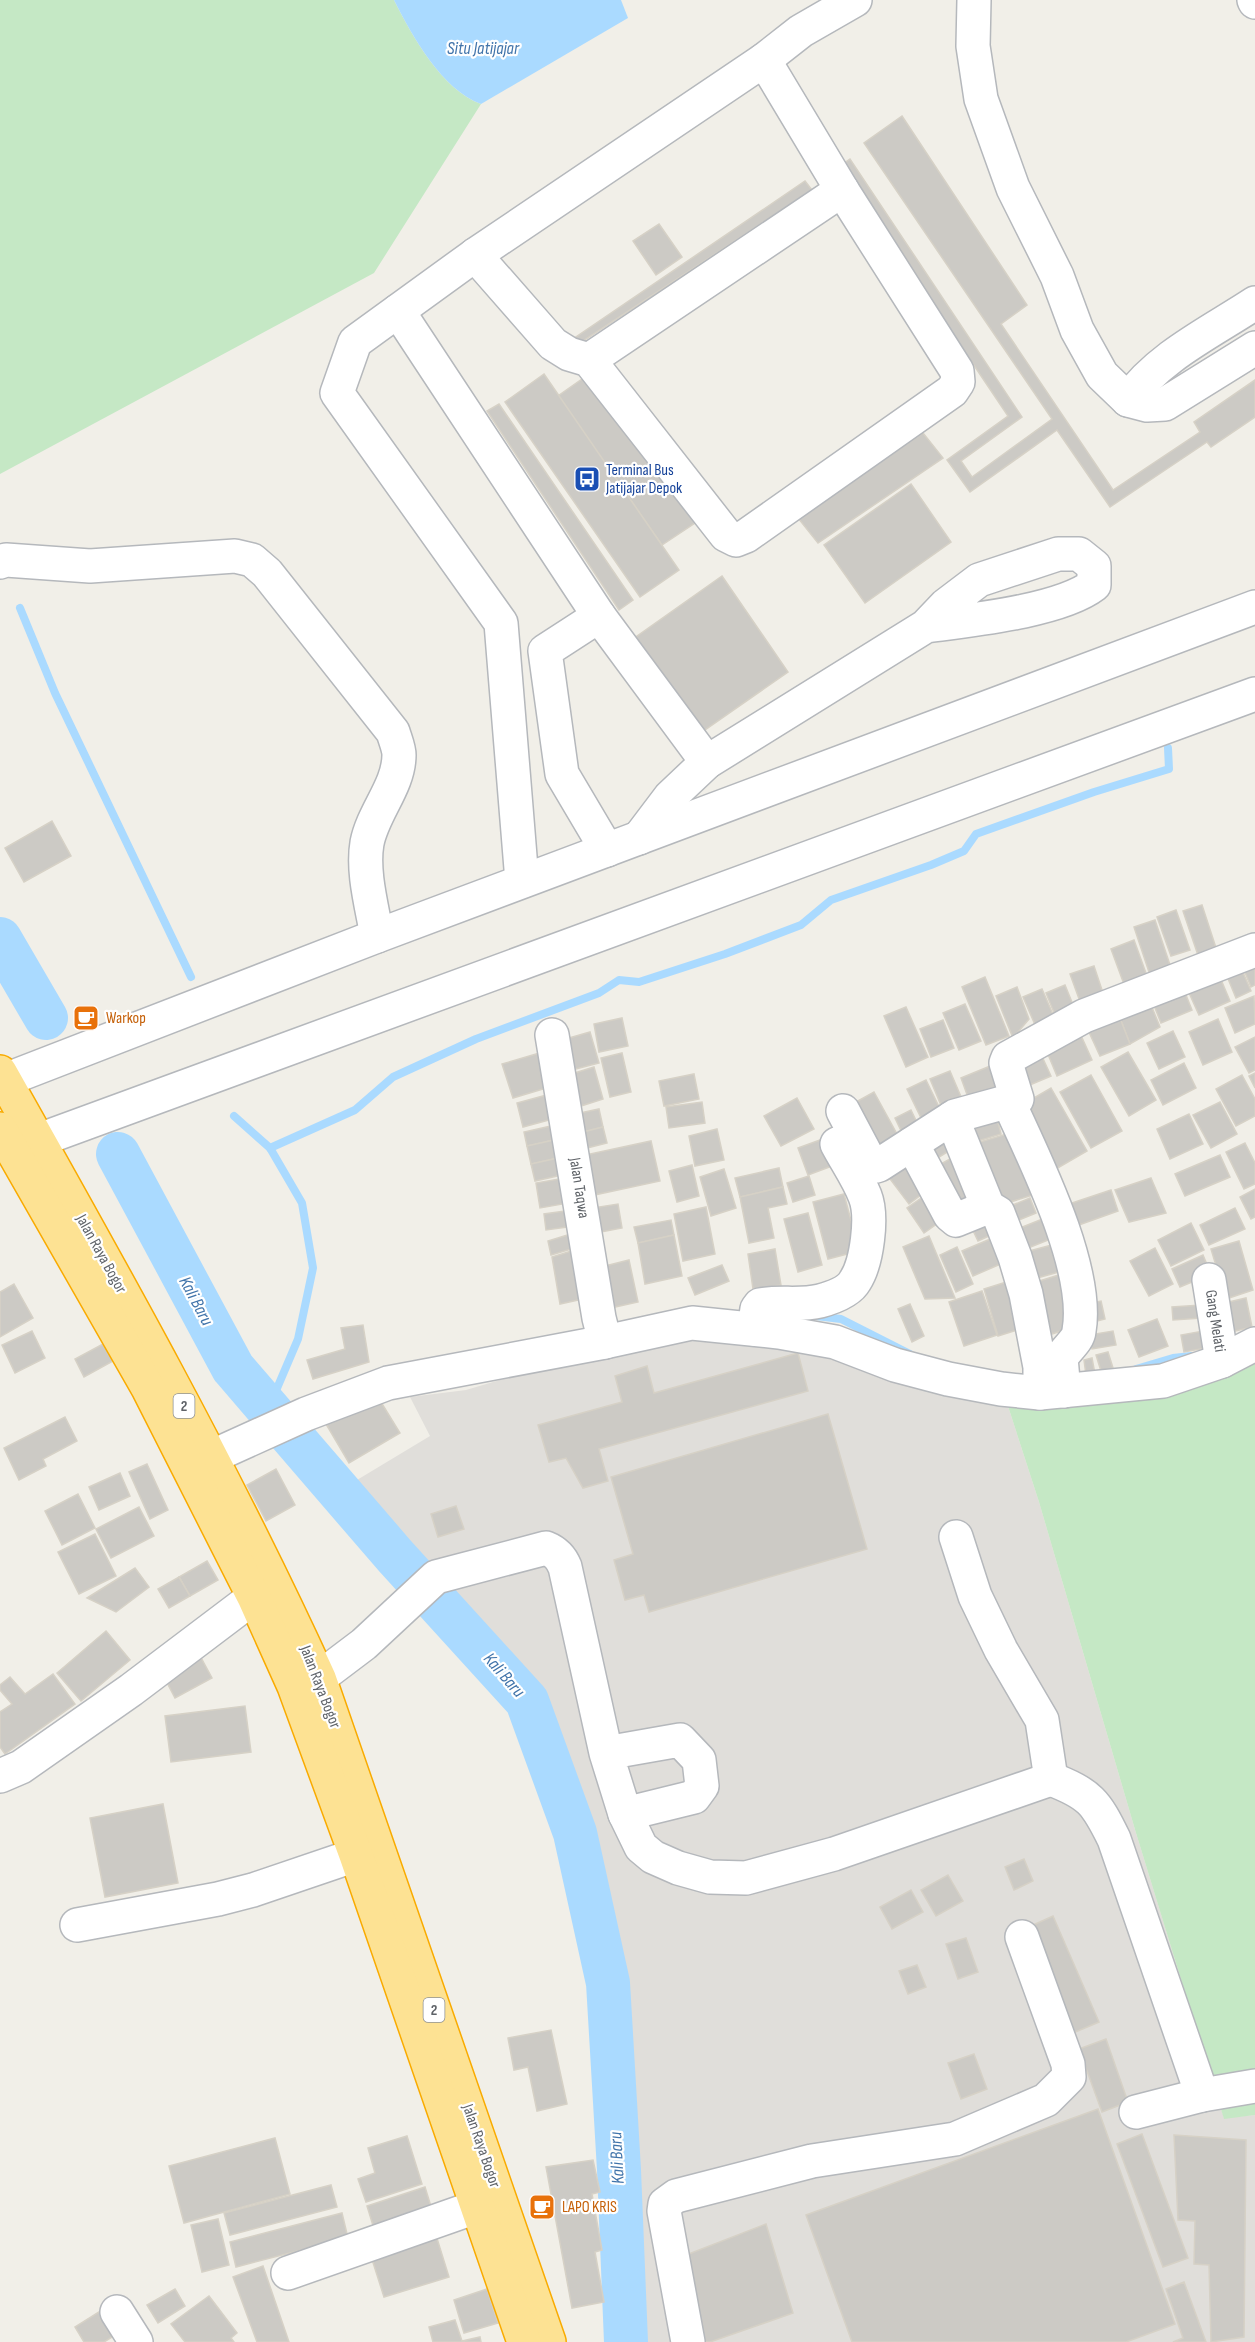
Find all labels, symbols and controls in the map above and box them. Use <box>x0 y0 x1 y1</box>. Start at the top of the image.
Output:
water label: Situ Jatijajar <box>447 38 520 59</box>
place label: Terminal Bus Jatijajar Depok <box>605 461 682 498</box>
bus stop icon: Terminal Bus Jatijajar Depok <box>572 464 602 494</box>
cafe icon: Warkop <box>71 1003 101 1033</box>
place label: Warkop <box>106 1009 146 1028</box>
street label: Jalan Taqwa <box>565 1155 593 1220</box>
street label: Jalan Raya Bogor <box>71 1210 131 1297</box>
water label: Kali Baru <box>174 1273 218 1330</box>
street label: Gang Melati <box>1201 1289 1229 1354</box>
road number: 2 <box>174 1394 195 1418</box>
street label: Jalan Raya Bogor <box>295 1642 345 1731</box>
water label: Kali Baru <box>479 1648 529 1702</box>
road number: 2 <box>424 1998 444 2022</box>
street label: Jalan Raya Bogor <box>458 2101 504 2191</box>
water label: Kali Baru <box>605 2131 629 2185</box>
cafe icon: LAPO KRIS <box>527 2192 557 2222</box>
place label: LAPO KRIS <box>562 2198 617 2217</box>

